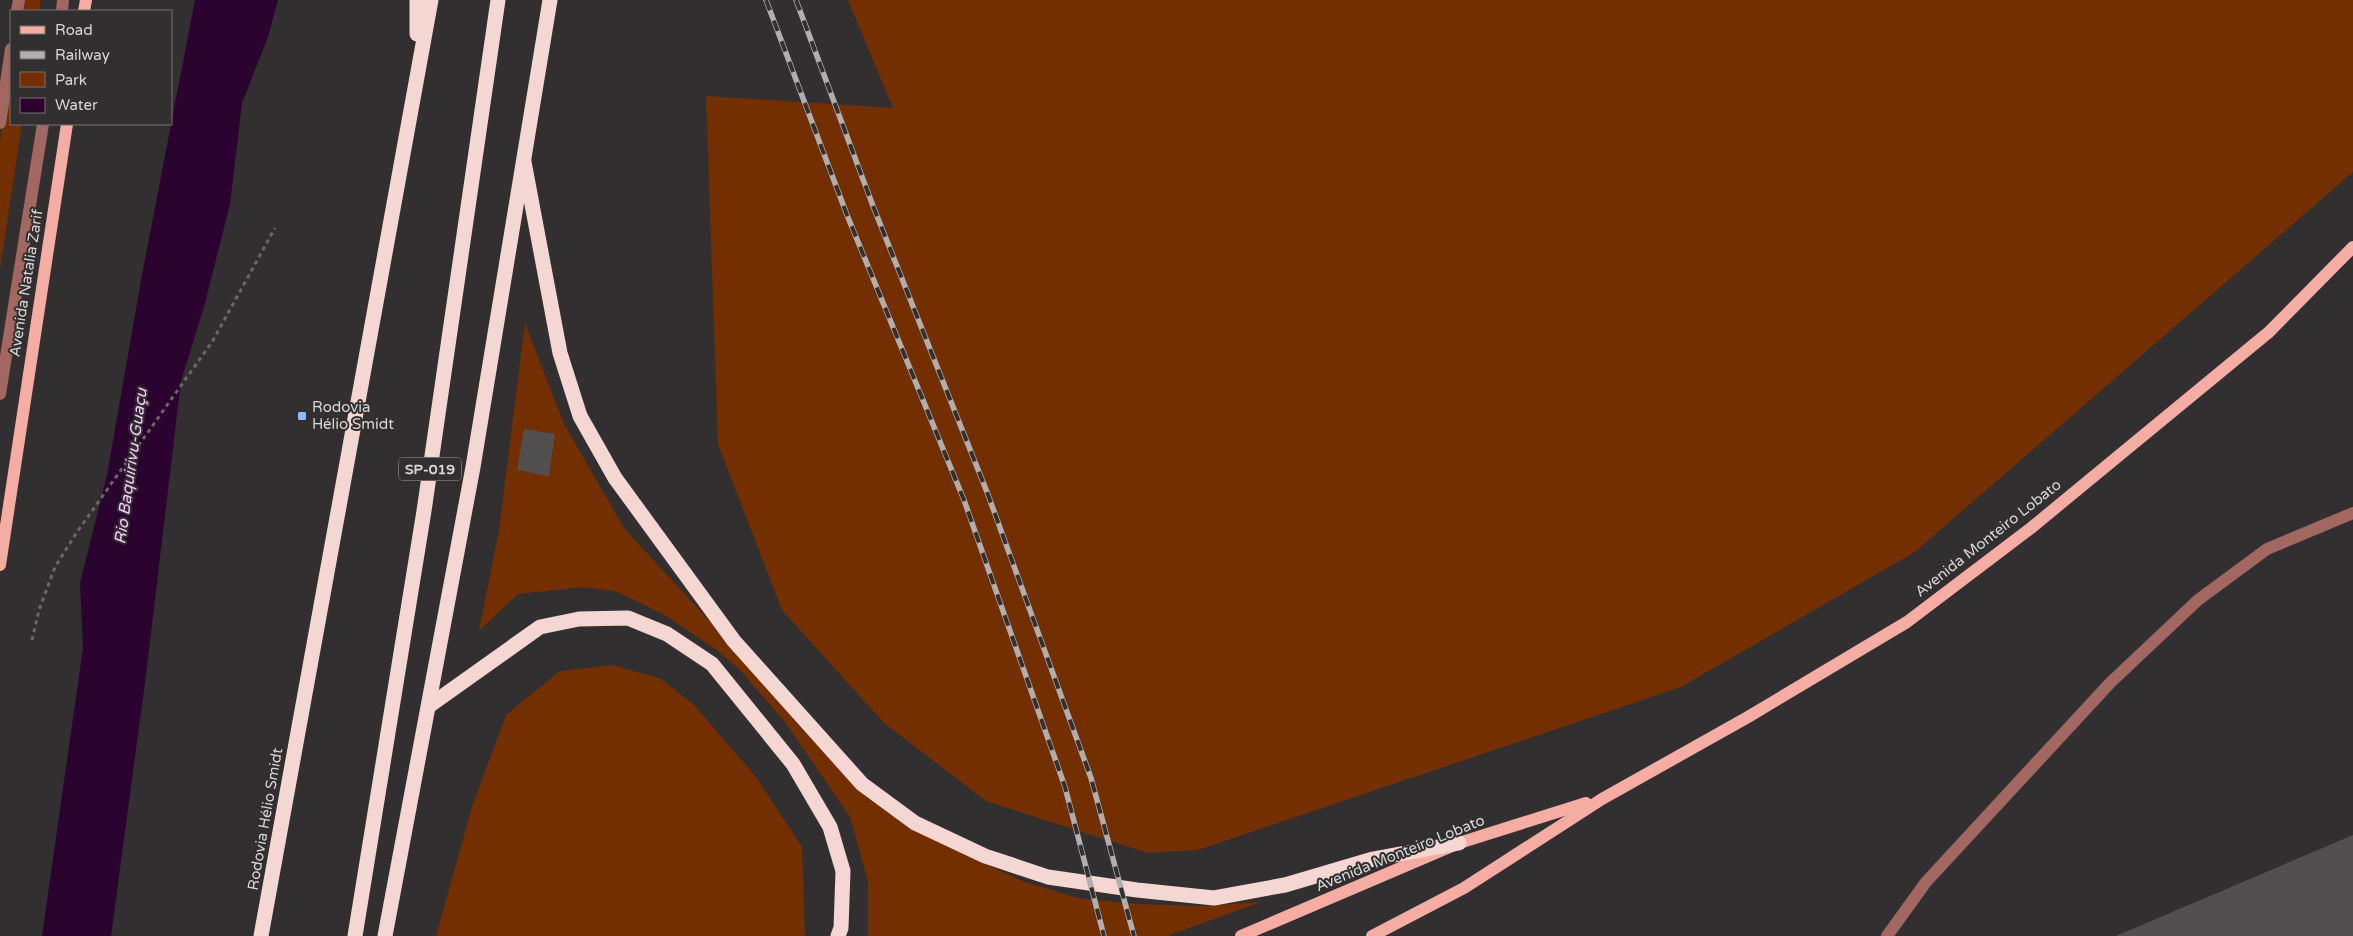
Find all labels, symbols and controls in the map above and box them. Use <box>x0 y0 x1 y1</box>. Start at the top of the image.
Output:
legend <box>10 10 172 125</box>
text: Road <box>55 21 93 39</box>
text: Railway <box>55 46 110 64</box>
text: Park <box>55 71 87 89</box>
text: Water <box>55 96 98 114</box>
street label: Avenida Natalia Zarif <box>5 208 47 358</box>
water label: Rio Baquirivu-Guaçu <box>110 386 152 545</box>
place label: Rodovia Hélio Smidt <box>312 398 394 433</box>
marker: Rodovia Hélio Smidt <box>296 410 308 422</box>
road number: SP-019 <box>399 458 461 480</box>
street label: Avenida Monteiro Lobato <box>1911 475 2065 601</box>
street label: Rodovia Hélio Smidt <box>244 746 286 892</box>
street label: Avenida Monteiro Lobato <box>1313 811 1487 895</box>

